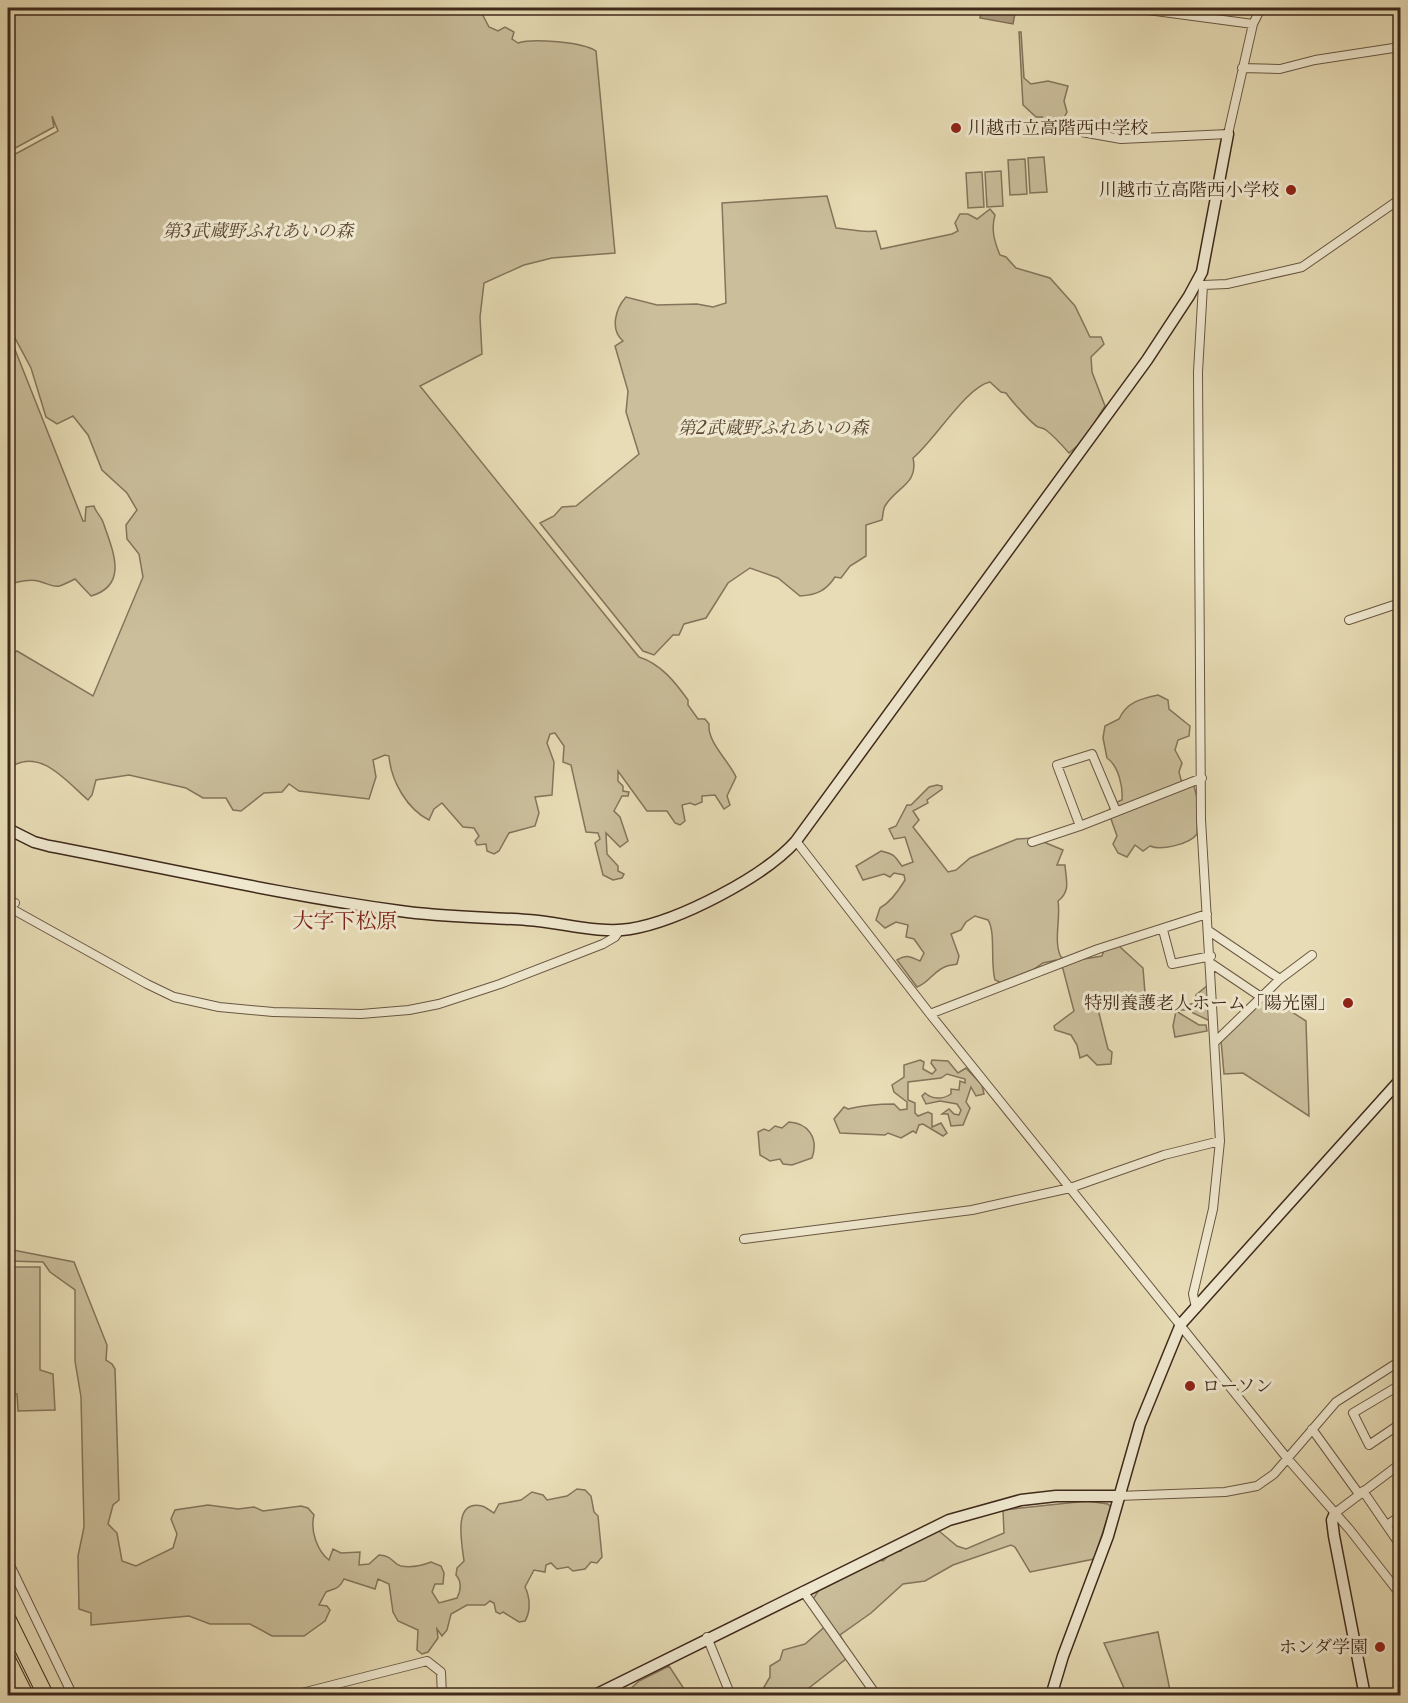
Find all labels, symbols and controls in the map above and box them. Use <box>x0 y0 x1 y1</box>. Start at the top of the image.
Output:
place label: 川越市立高階西中学校 <box>968 117 1148 139</box>
marker: 川越市立高階西中学校 <box>949 121 963 135</box>
place label: 川越市立高階西小学校 <box>1099 179 1279 201</box>
marker: 川越市立高階西小学校 <box>1284 183 1298 197</box>
park label: 第3武蔵野ふれあいの森 <box>163 220 355 242</box>
park label: 第2武蔵野ふれあいの森 <box>678 417 870 439</box>
district label: 大字下松原 <box>293 908 398 933</box>
place label: 特別養護老人ホーム「陽光園」 <box>1084 992 1336 1014</box>
marker: 特別養護老人ホーム「陽光園」 <box>1341 996 1355 1010</box>
place label: ローソン <box>1202 1375 1273 1397</box>
marker: ローソン <box>1183 1379 1197 1393</box>
place label: ホンダ学園 <box>1279 1636 1368 1658</box>
marker: ホンダ学園 <box>1373 1640 1387 1654</box>

